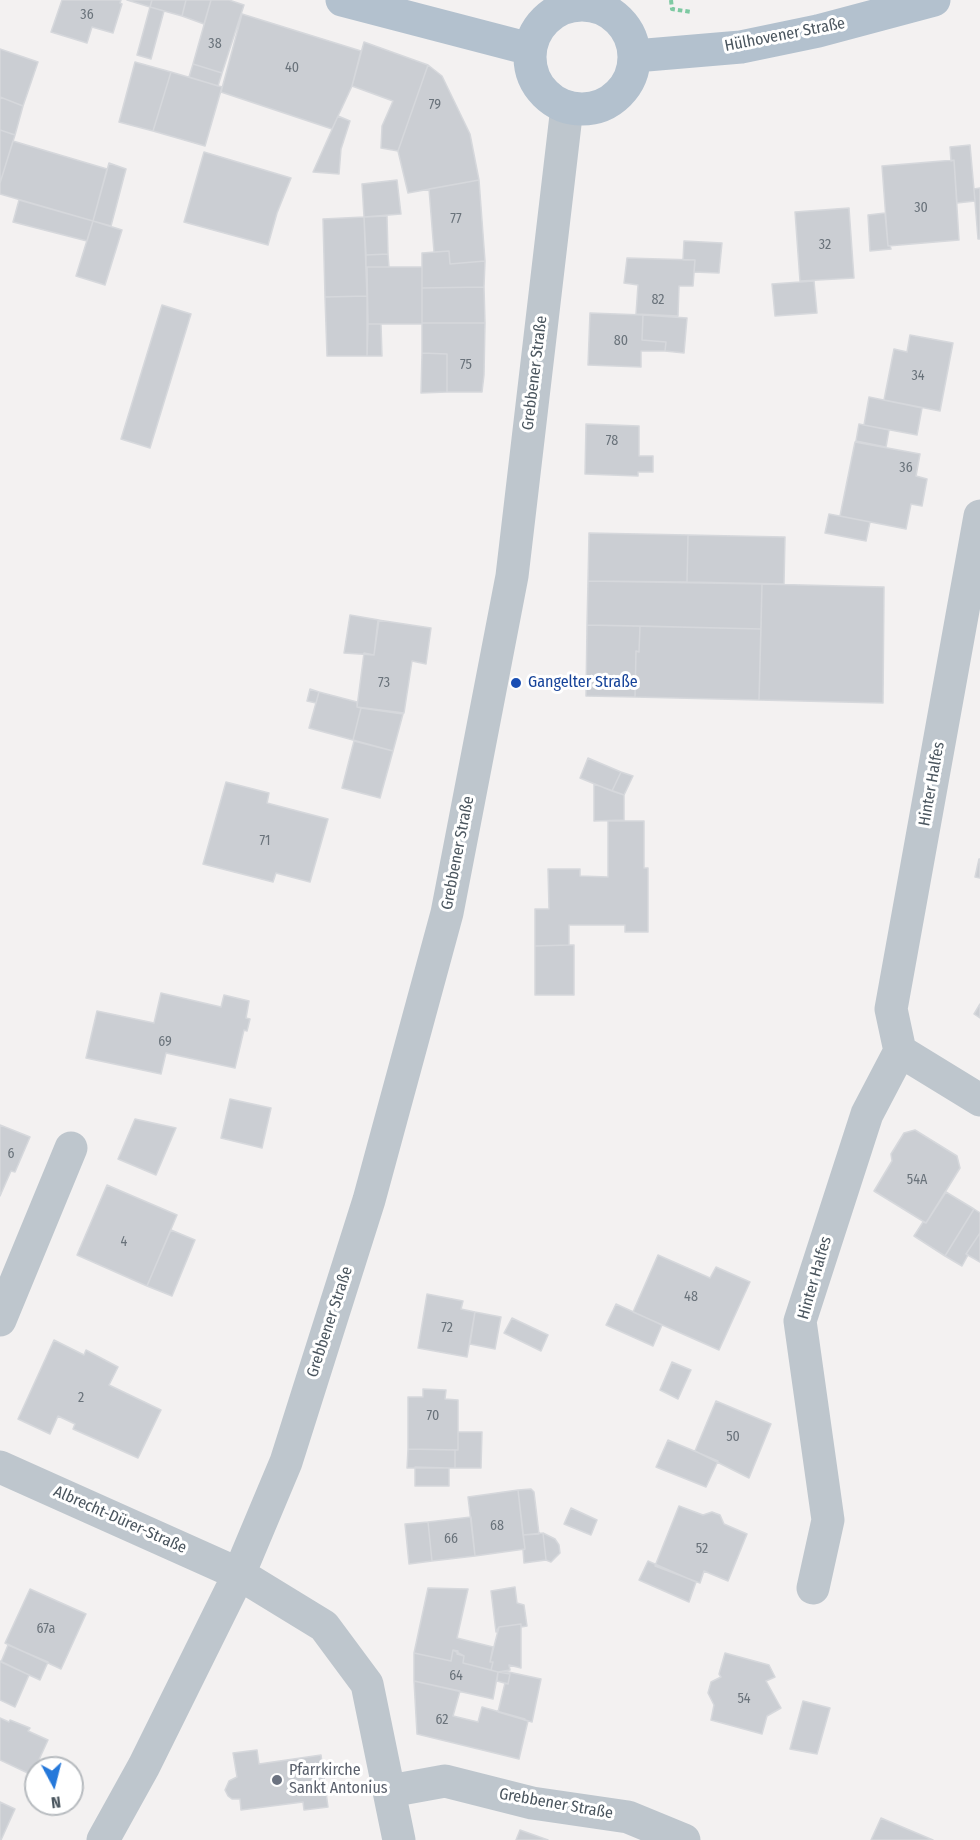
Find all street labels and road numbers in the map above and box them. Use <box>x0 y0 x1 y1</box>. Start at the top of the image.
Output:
street label: Hülhovener Straße <box>723 14 847 56</box>
street label: Grebbener Straße <box>518 315 552 431</box>
street label: Hinter Halfes <box>915 740 949 828</box>
street label: Grebbener Straße <box>438 795 478 911</box>
street label: Hinter Halfes <box>794 1234 836 1322</box>
street label: Grebbener Straße <box>303 1264 357 1380</box>
street label: Albrecht-Dürer-Straße <box>51 1482 189 1558</box>
street label: Grebbener Straße <box>498 1785 614 1823</box>

